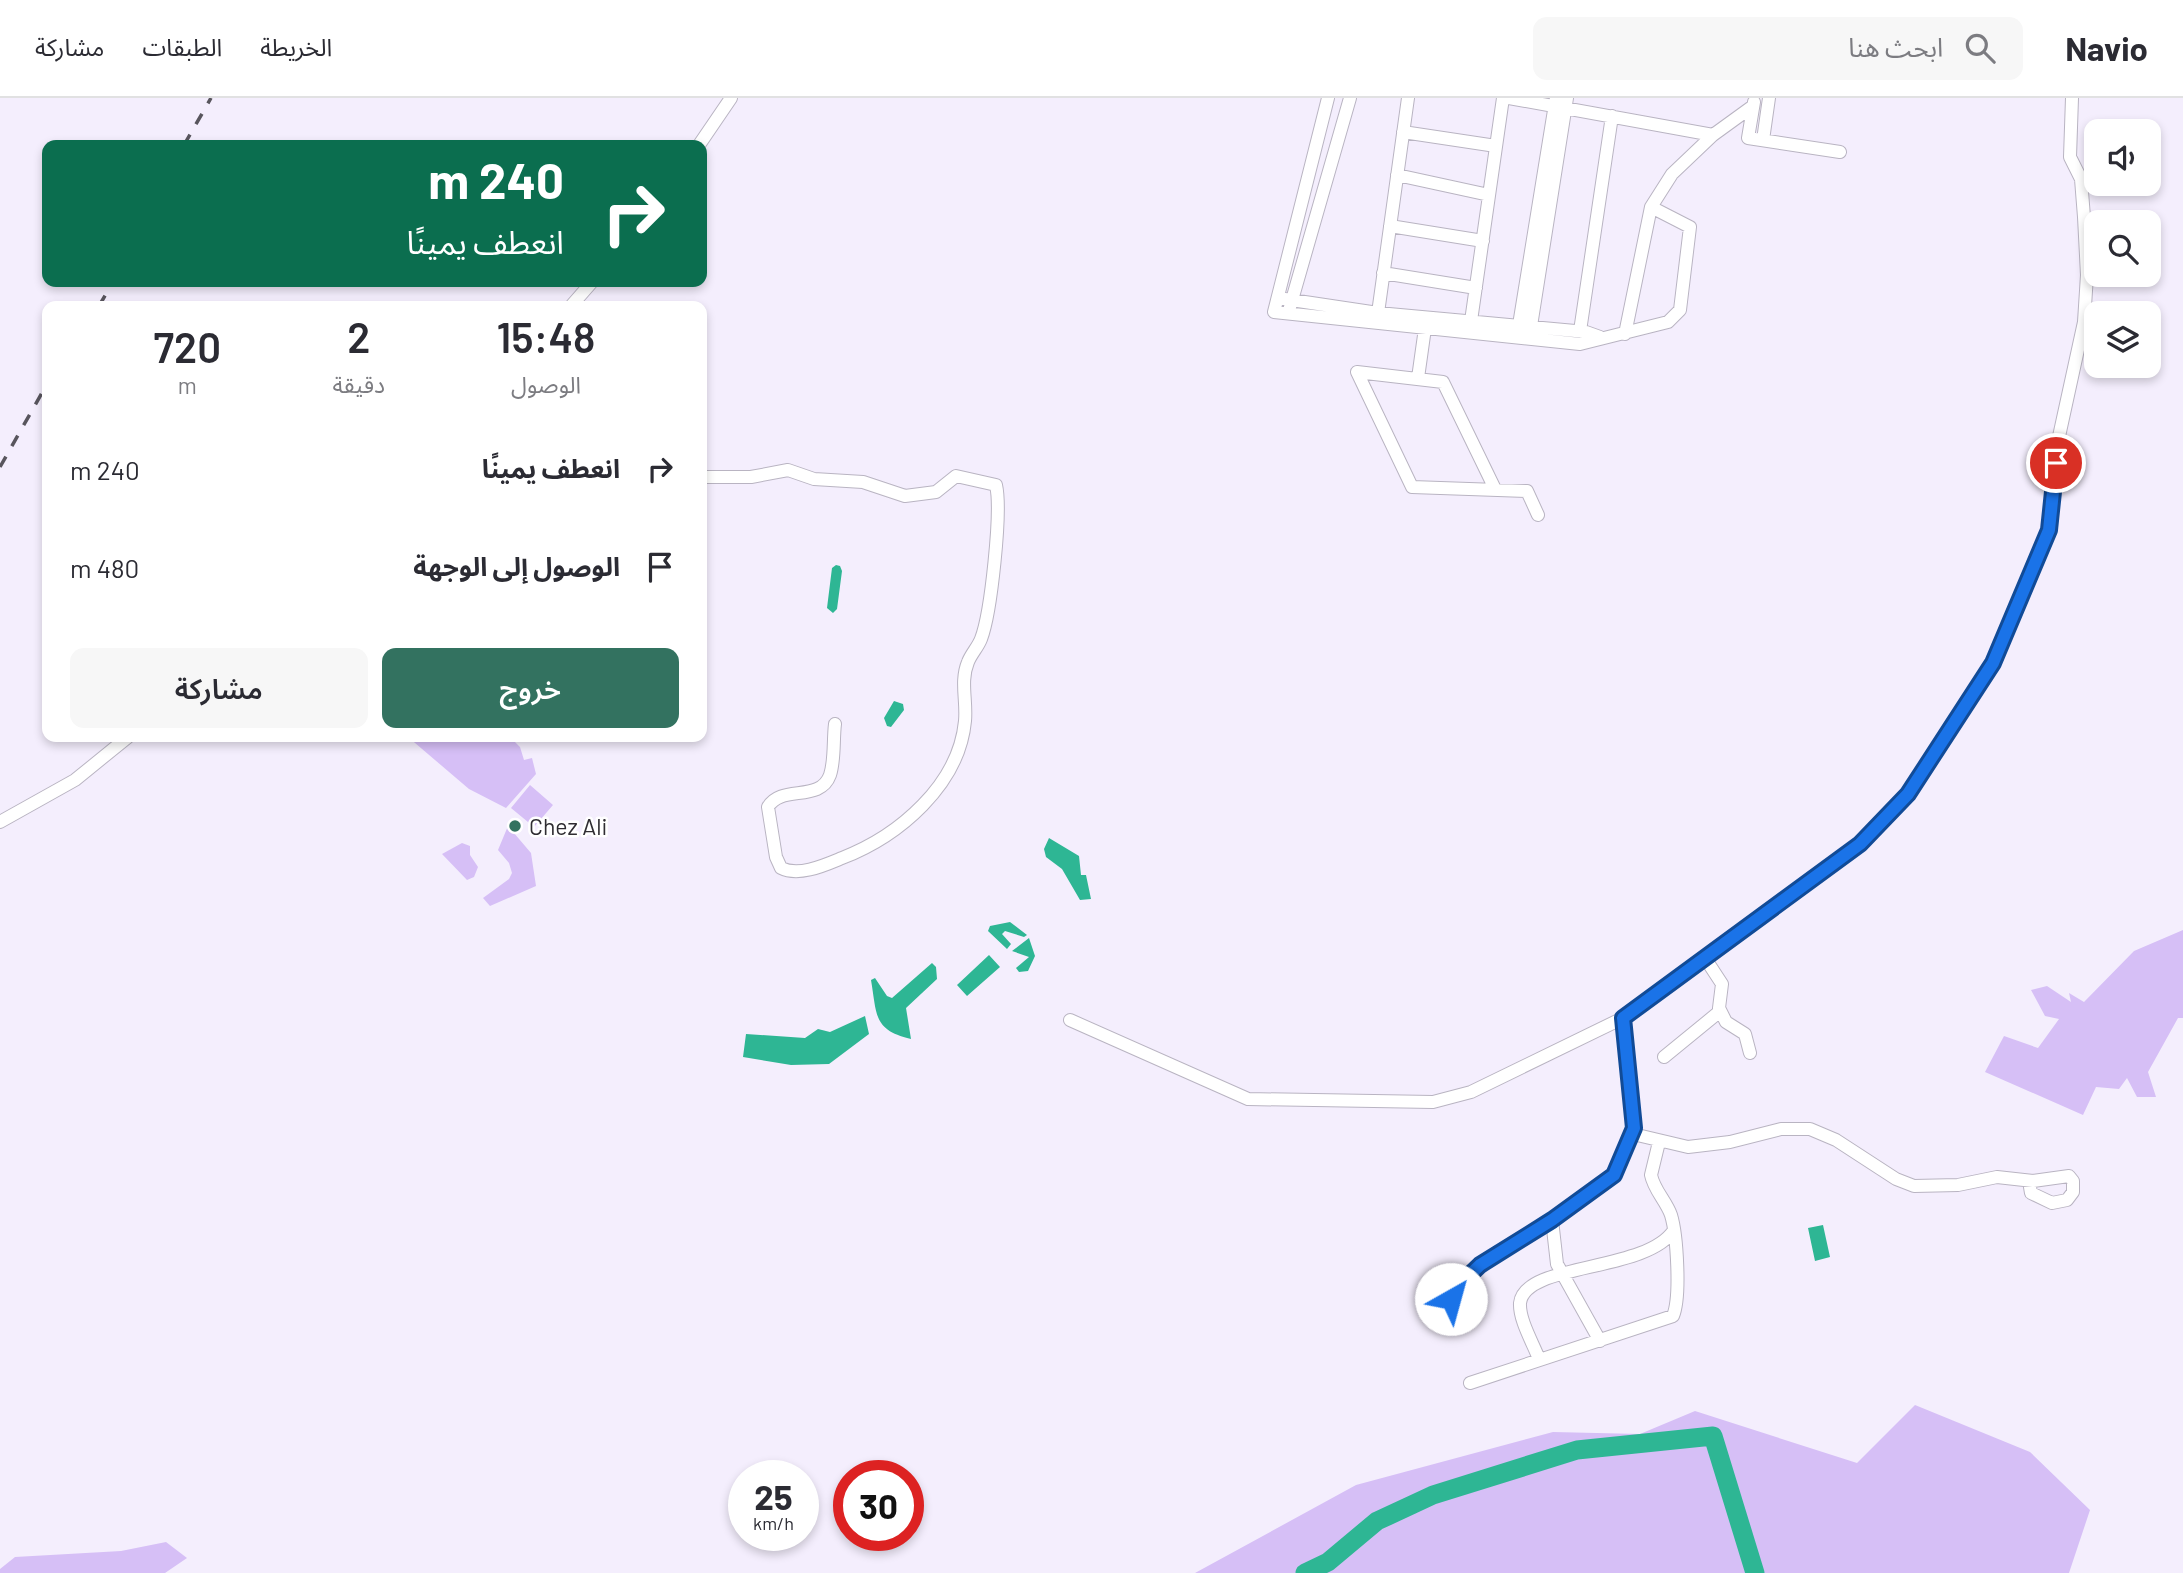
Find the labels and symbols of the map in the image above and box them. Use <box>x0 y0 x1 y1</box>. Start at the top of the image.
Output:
pin <box>2026 433 2086 493</box>
place label: Chez Ali <box>529 812 607 840</box>
marker: Chez Ali <box>507 818 523 834</box>
position arrow <box>1414 1262 1488 1336</box>
speed limit sign: 30 <box>833 1460 924 1551</box>

